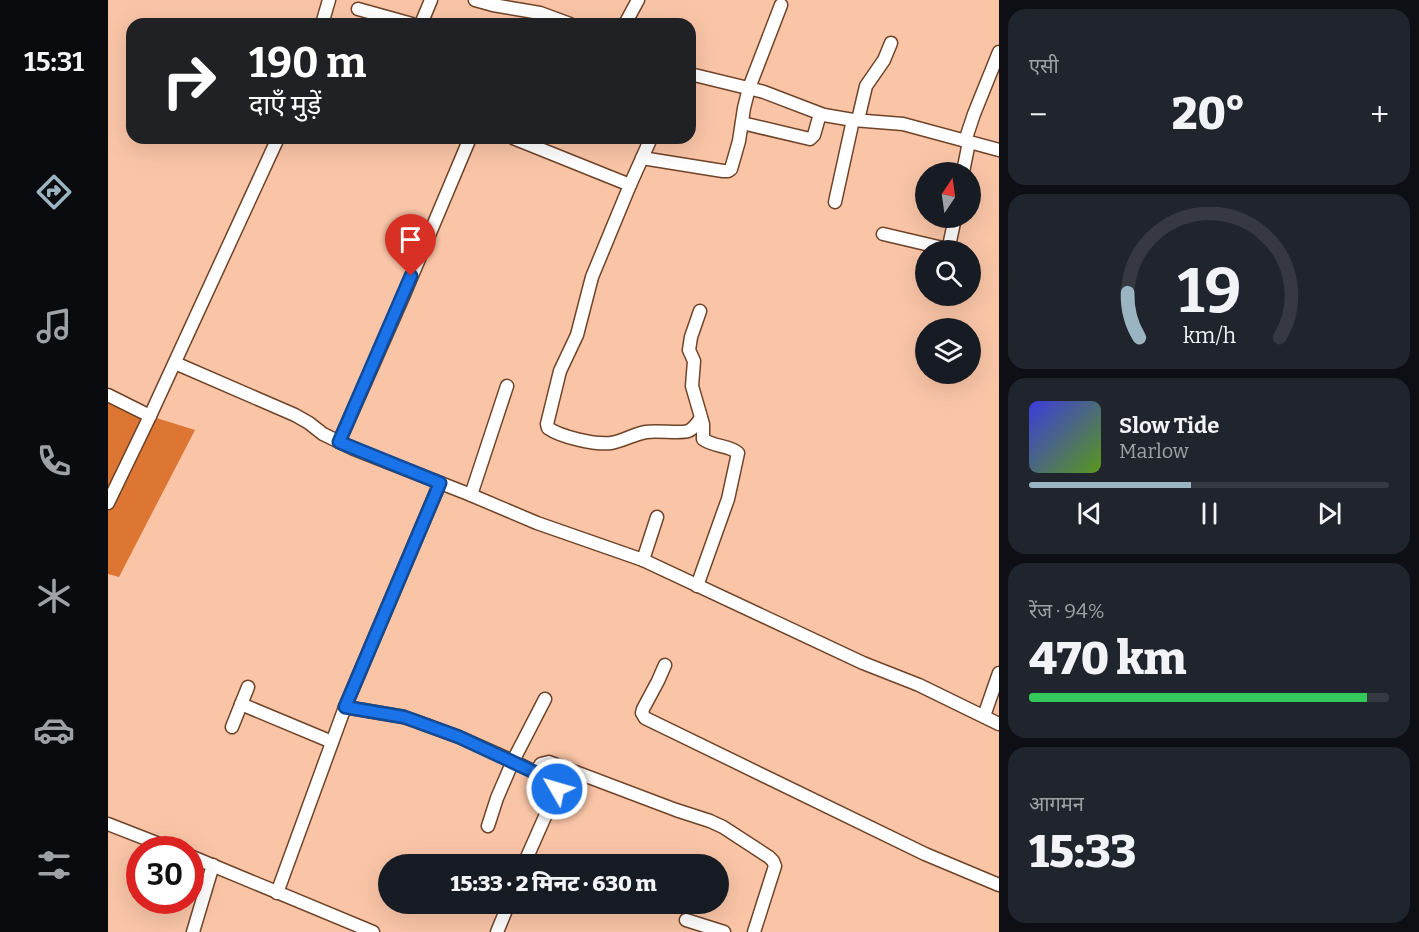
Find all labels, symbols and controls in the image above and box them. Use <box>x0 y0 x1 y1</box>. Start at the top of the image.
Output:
text: 190 m <box>249 38 366 88</box>
icon: right <box>150 42 228 120</box>
text: 15:31 <box>24 46 84 78</box>
text: एसी <box>1029 54 1059 78</box>
text: 20° <box>1172 87 1246 141</box>
text: दाएँ मुड़ें <box>249 89 321 121</box>
text: − <box>1029 95 1047 135</box>
text: + <box>1370 95 1389 135</box>
north arrow <box>915 162 981 228</box>
map controls <box>915 162 981 384</box>
icon: directions <box>33 171 75 213</box>
pin <box>385 214 436 276</box>
icon: arrive <box>394 223 427 256</box>
button: search <box>915 240 981 306</box>
text: 19 <box>1177 255 1241 330</box>
icon: music <box>33 305 75 347</box>
button: layers <box>915 318 981 384</box>
text: km/h <box>1182 324 1236 350</box>
text: Slow Tide <box>1119 412 1219 439</box>
text: Marlow <box>1119 439 1189 463</box>
icon: phone <box>33 440 75 482</box>
icon: previous <box>1073 497 1106 530</box>
icon: pause <box>1193 497 1226 530</box>
icon: next <box>1313 497 1346 530</box>
icon: climate <box>33 575 75 617</box>
text: रेंज · 94% <box>1029 599 1105 623</box>
text: 470 km <box>1029 632 1187 686</box>
icon: car <box>33 709 75 751</box>
position arrow <box>525 757 589 821</box>
text: आगमन <box>1029 792 1084 816</box>
text: 15:33 <box>1029 825 1136 879</box>
speed limit sign: 30 <box>126 836 204 914</box>
icon: filters <box>33 844 75 886</box>
text: 15:33 · 2 मिनट · 630 m <box>450 870 657 897</box>

